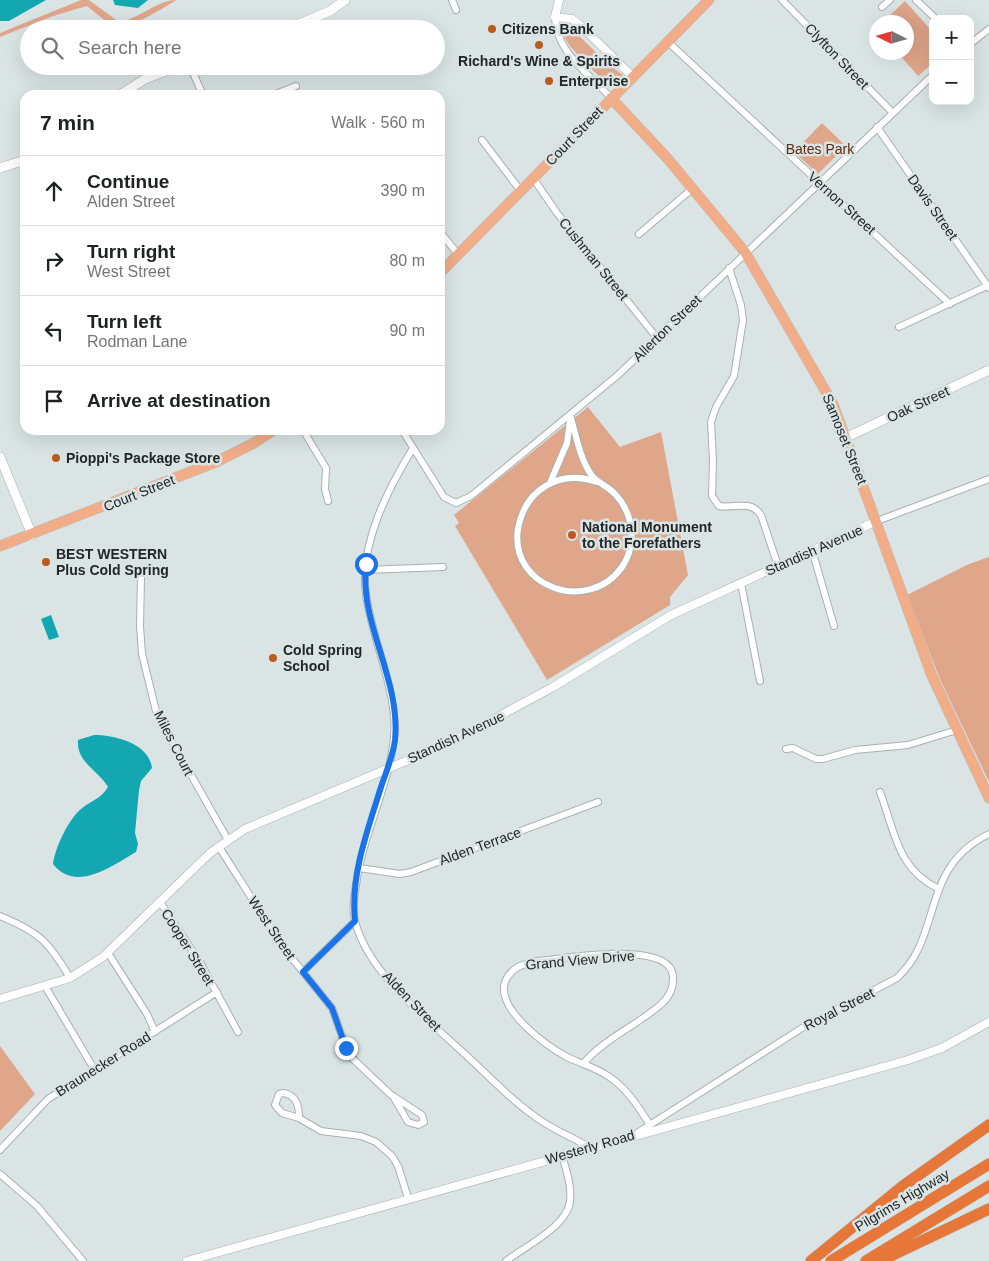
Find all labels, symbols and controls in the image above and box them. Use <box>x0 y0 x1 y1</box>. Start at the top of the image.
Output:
north arrow <box>869 15 914 60</box>
map controls <box>929 15 974 105</box>
button: + <box>929 15 974 60</box>
search box <box>20 20 445 75</box>
street label: Clyfton Street <box>802 20 872 92</box>
place label: Citizens Bank <box>502 21 594 37</box>
marker: Citizens Bank <box>486 23 498 35</box>
icon: search <box>38 34 66 62</box>
text: Search here <box>78 37 182 58</box>
marker: Richard's Wine & Spirits <box>533 39 545 51</box>
place label: Richard's Wine & Spirits <box>458 53 620 69</box>
button: − <box>929 60 974 105</box>
place label: Enterprise <box>559 73 628 89</box>
marker: Enterprise <box>543 75 555 87</box>
street label: Court Street <box>542 103 606 169</box>
text: 7 min <box>40 111 95 134</box>
text: Walk · 560 m <box>331 114 425 131</box>
park label: Bates Park <box>786 141 855 157</box>
street label: Vernon Street <box>805 168 879 238</box>
text: Continue <box>87 171 169 192</box>
street label: Davis Street <box>905 171 961 243</box>
icon: ahead <box>40 177 68 205</box>
text: 390 m <box>381 182 425 199</box>
text: Alden Street <box>87 193 175 210</box>
street label: Cushman Street <box>556 215 632 303</box>
text: Turn right <box>87 241 175 262</box>
icon: right <box>40 247 68 275</box>
text: 80 m <box>389 252 425 269</box>
text: West Street <box>87 263 170 280</box>
street label: Allerton Street <box>630 291 705 365</box>
text: Turn left <box>87 311 162 332</box>
icon: left <box>40 317 68 345</box>
text: 90 m <box>389 322 425 339</box>
text: Rodman Lane <box>87 333 188 350</box>
street label: Oak Street <box>884 383 952 425</box>
icon: arrive <box>40 387 68 415</box>
text: Arrive at destination <box>87 390 271 411</box>
street label: Samoset Street <box>820 391 871 487</box>
place label: Pioppi's Package Store <box>66 450 220 466</box>
marker: Pioppi's Package Store <box>50 452 62 464</box>
street label: Court Street <box>101 471 177 515</box>
place label: National Monument to the Forefathers <box>582 519 712 551</box>
street label: Standish Avenue <box>763 521 865 579</box>
marker: National Monument to the Forefathers <box>566 529 578 541</box>
place label: BEST WESTERN Plus Cold Spring <box>56 546 169 578</box>
route start <box>355 553 378 576</box>
marker: BEST WESTERN Plus Cold Spring <box>40 556 52 568</box>
place label: Cold Spring School <box>283 642 362 674</box>
marker: Cold Spring School <box>267 652 279 664</box>
street label: Miles Court <box>151 708 197 778</box>
street label: Standish Avenue <box>405 708 507 766</box>
street label: Alden Terrace <box>437 824 523 868</box>
street label: West Street <box>245 893 299 963</box>
street label: Cooper Street <box>158 906 218 988</box>
street label: Grand View Drive <box>525 947 635 973</box>
street label: Alden Street <box>379 968 445 1034</box>
street label: Royal Street <box>801 984 877 1034</box>
street label: Braunecker Road <box>53 1028 153 1100</box>
route end <box>335 1037 358 1060</box>
street label: Westerly Road <box>544 1127 636 1167</box>
street label: Pilgrims Highway <box>852 1165 952 1235</box>

